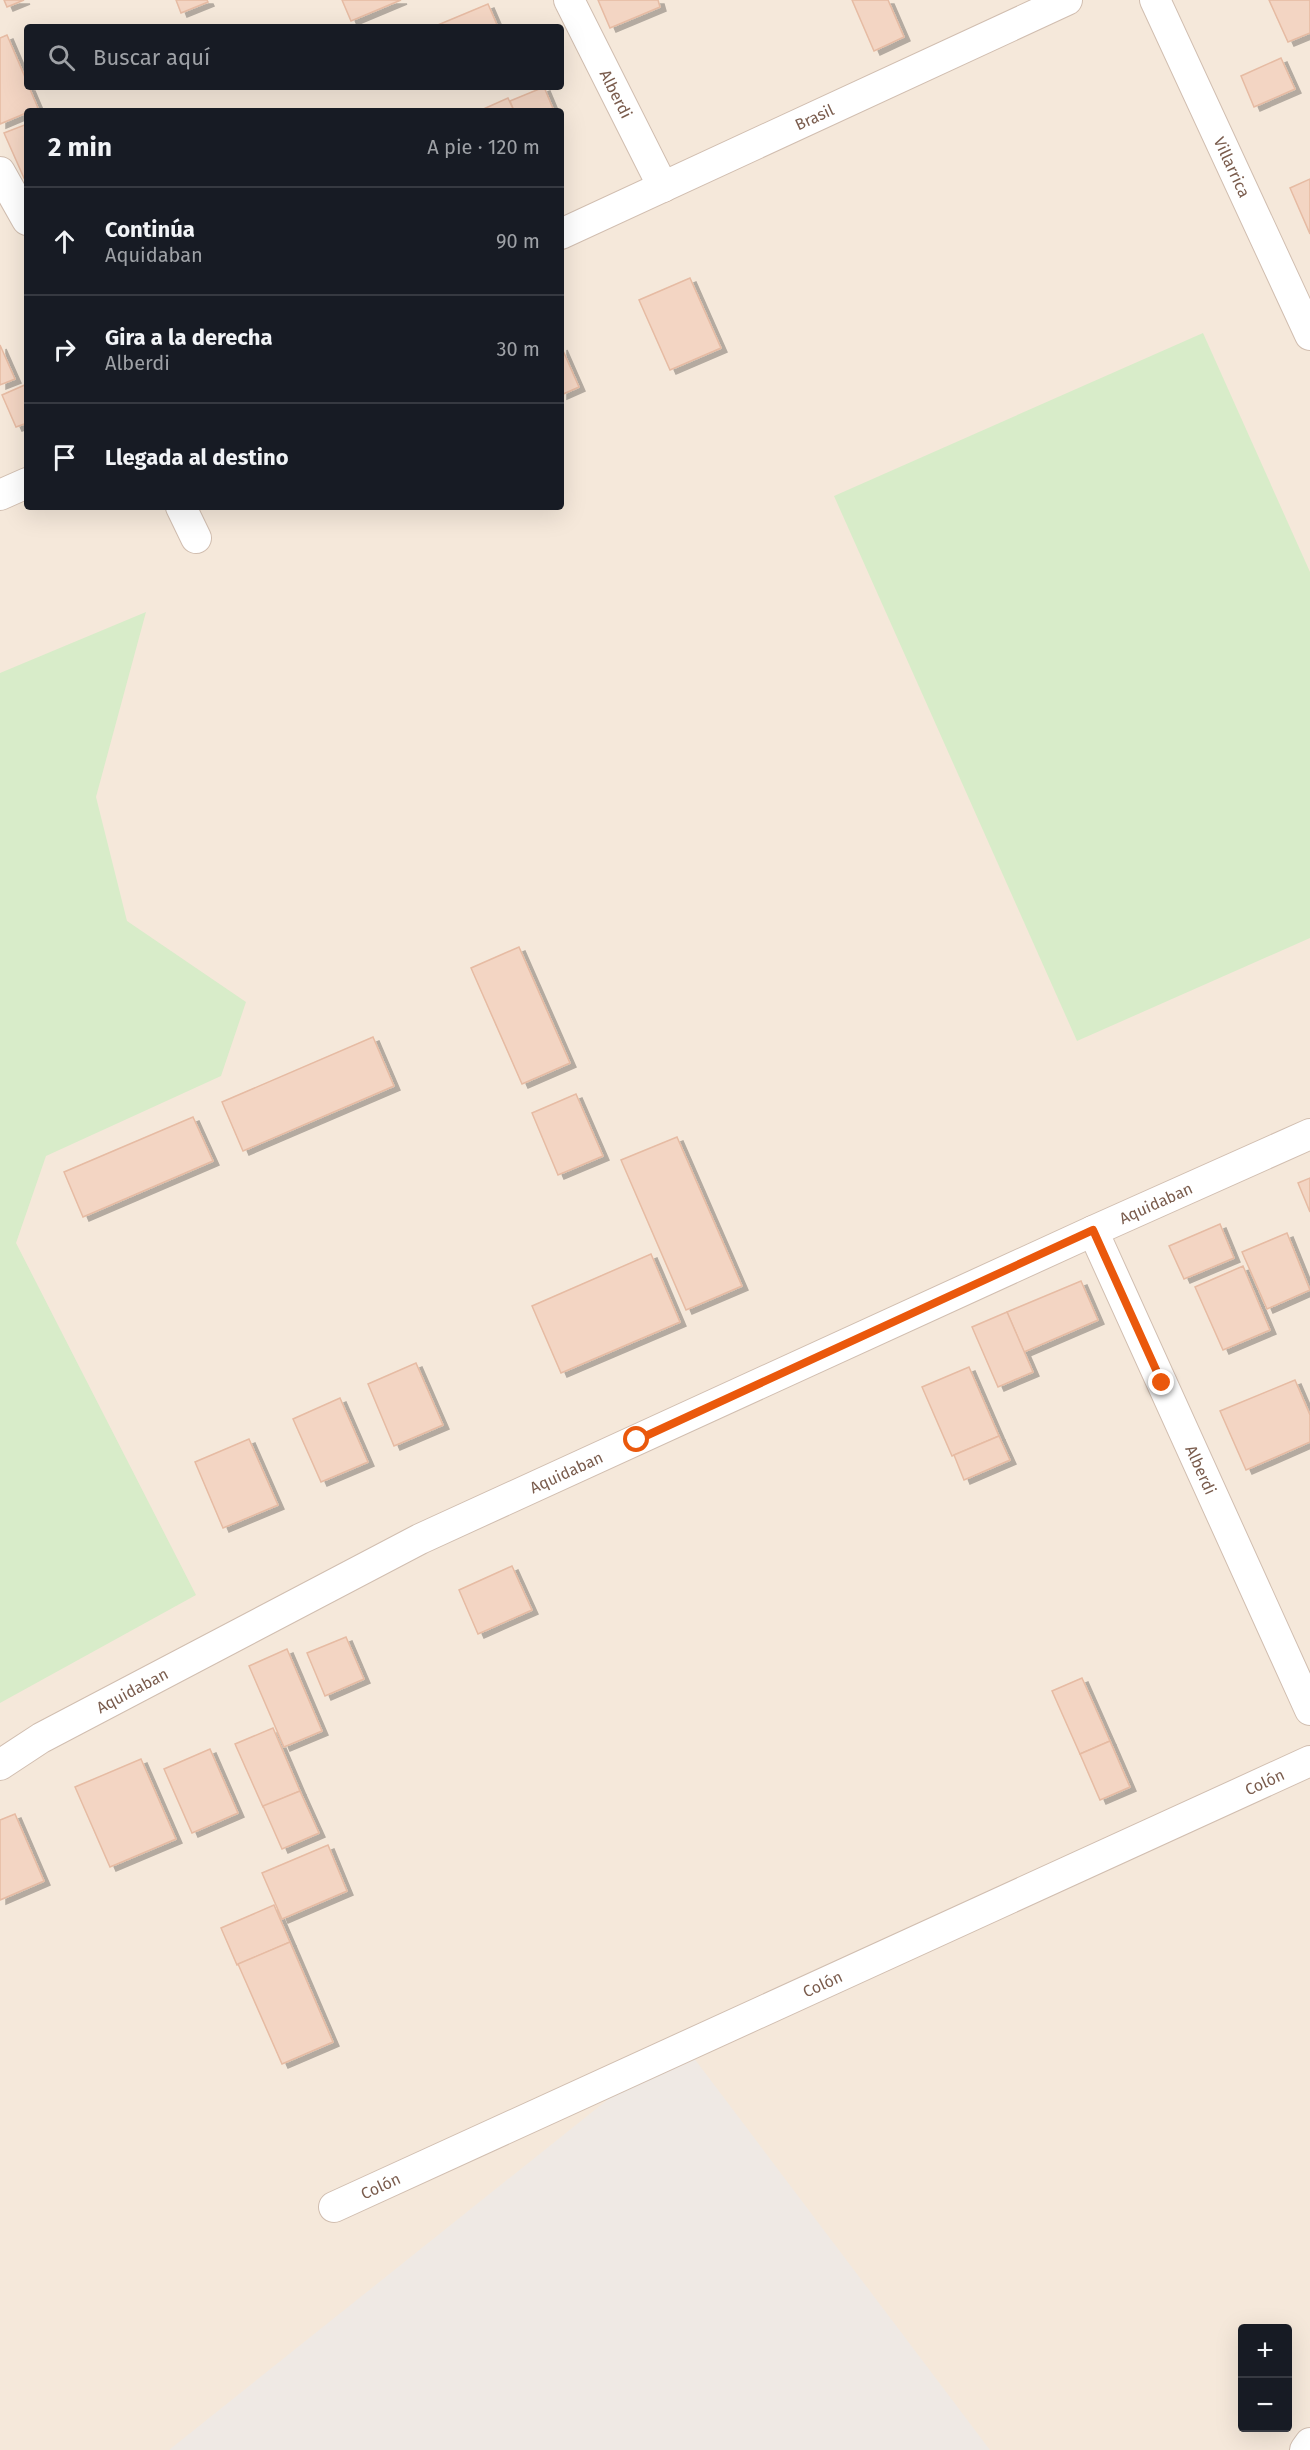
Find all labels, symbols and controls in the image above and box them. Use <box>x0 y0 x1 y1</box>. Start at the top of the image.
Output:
search box <box>24 24 564 90</box>
icon: search <box>45 41 78 74</box>
text: Buscar aquí <box>93 44 210 71</box>
street label: Alberdi <box>596 67 636 122</box>
street label: Brasil <box>792 100 837 134</box>
text: 2 min <box>48 132 112 163</box>
street label: Villarrica <box>1210 134 1254 200</box>
text: A pie · 120 m <box>427 135 540 159</box>
text: Continúa <box>105 216 195 243</box>
icon: ahead <box>48 225 81 258</box>
text: 90 m <box>496 229 540 253</box>
text: Aquidaban <box>105 243 203 267</box>
text: Gira a la derecha <box>105 324 273 351</box>
icon: right <box>48 333 81 366</box>
text: 30 m <box>496 337 540 361</box>
text: Alberdi <box>105 351 170 375</box>
icon: arrive <box>48 441 81 474</box>
text: Llegada al destino <box>105 444 289 471</box>
street label: Aquidaban <box>1116 1179 1196 1228</box>
route end <box>1148 1369 1174 1395</box>
route start <box>623 1426 649 1452</box>
street label: Alberdi <box>1181 1442 1220 1497</box>
street label: Aquidaban <box>527 1448 606 1497</box>
street label: Aquidaban <box>93 1664 171 1717</box>
street label: Colón <box>1242 1765 1287 1800</box>
street label: Colón <box>800 1967 845 2001</box>
street label: Colón <box>358 2169 403 2203</box>
map controls <box>1238 2324 1292 2432</box>
button: + <box>1238 2324 1292 2378</box>
button: − <box>1238 2378 1292 2432</box>

